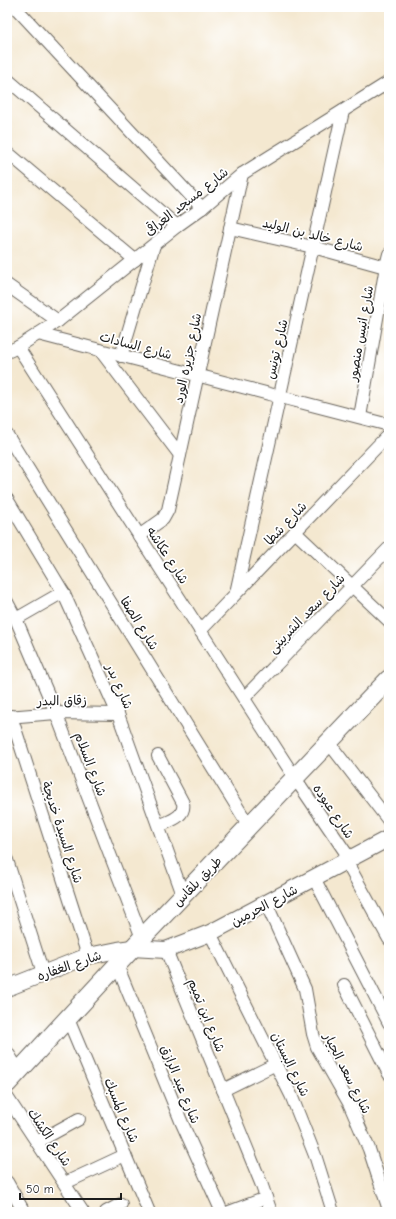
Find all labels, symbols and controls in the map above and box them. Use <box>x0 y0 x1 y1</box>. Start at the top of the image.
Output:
street label: شارع مسجد العراقى <box>141 163 232 240</box>
street label: شارع خالد بن الوليد <box>261 215 365 256</box>
street label: شارع انيس منصور <box>345 284 378 383</box>
street label: شارع جزيره الورد <box>171 312 206 405</box>
street label: شارع تونس <box>262 318 293 381</box>
street label: شارع السادات <box>98 329 174 364</box>
street label: شارع شطا <box>261 499 311 550</box>
street label: شارع عكاشه <box>142 524 191 588</box>
street label: شارع سعد الشربينى <box>265 571 349 657</box>
street label: شارع الصفا <box>116 594 162 654</box>
street label: شارع بدر <box>101 660 136 712</box>
street label: زقاق البدر <box>36 693 87 709</box>
street label: شارع السلام <box>69 730 110 799</box>
street label: شارع السيدة خديجة <box>37 779 86 886</box>
street label: شارع عبوده <box>308 781 357 842</box>
street label: طريق بلقاس <box>170 853 226 910</box>
street label: شارع الحرمين <box>228 882 301 931</box>
street label: شارع الغفاره <box>35 947 104 985</box>
street label: شارع ابن تميم <box>182 976 228 1055</box>
street label: شارع سعد الجيار <box>319 1029 374 1117</box>
street label: شارع البستان <box>267 1030 313 1100</box>
street label: شارع عبد الرازق <box>156 1043 203 1126</box>
street label: شارع المسبك <box>99 1075 142 1146</box>
street label: شارع الكشك <box>23 1106 74 1170</box>
scale bar <box>20 1175 121 1201</box>
text: 50 m <box>26 1182 54 1196</box>

